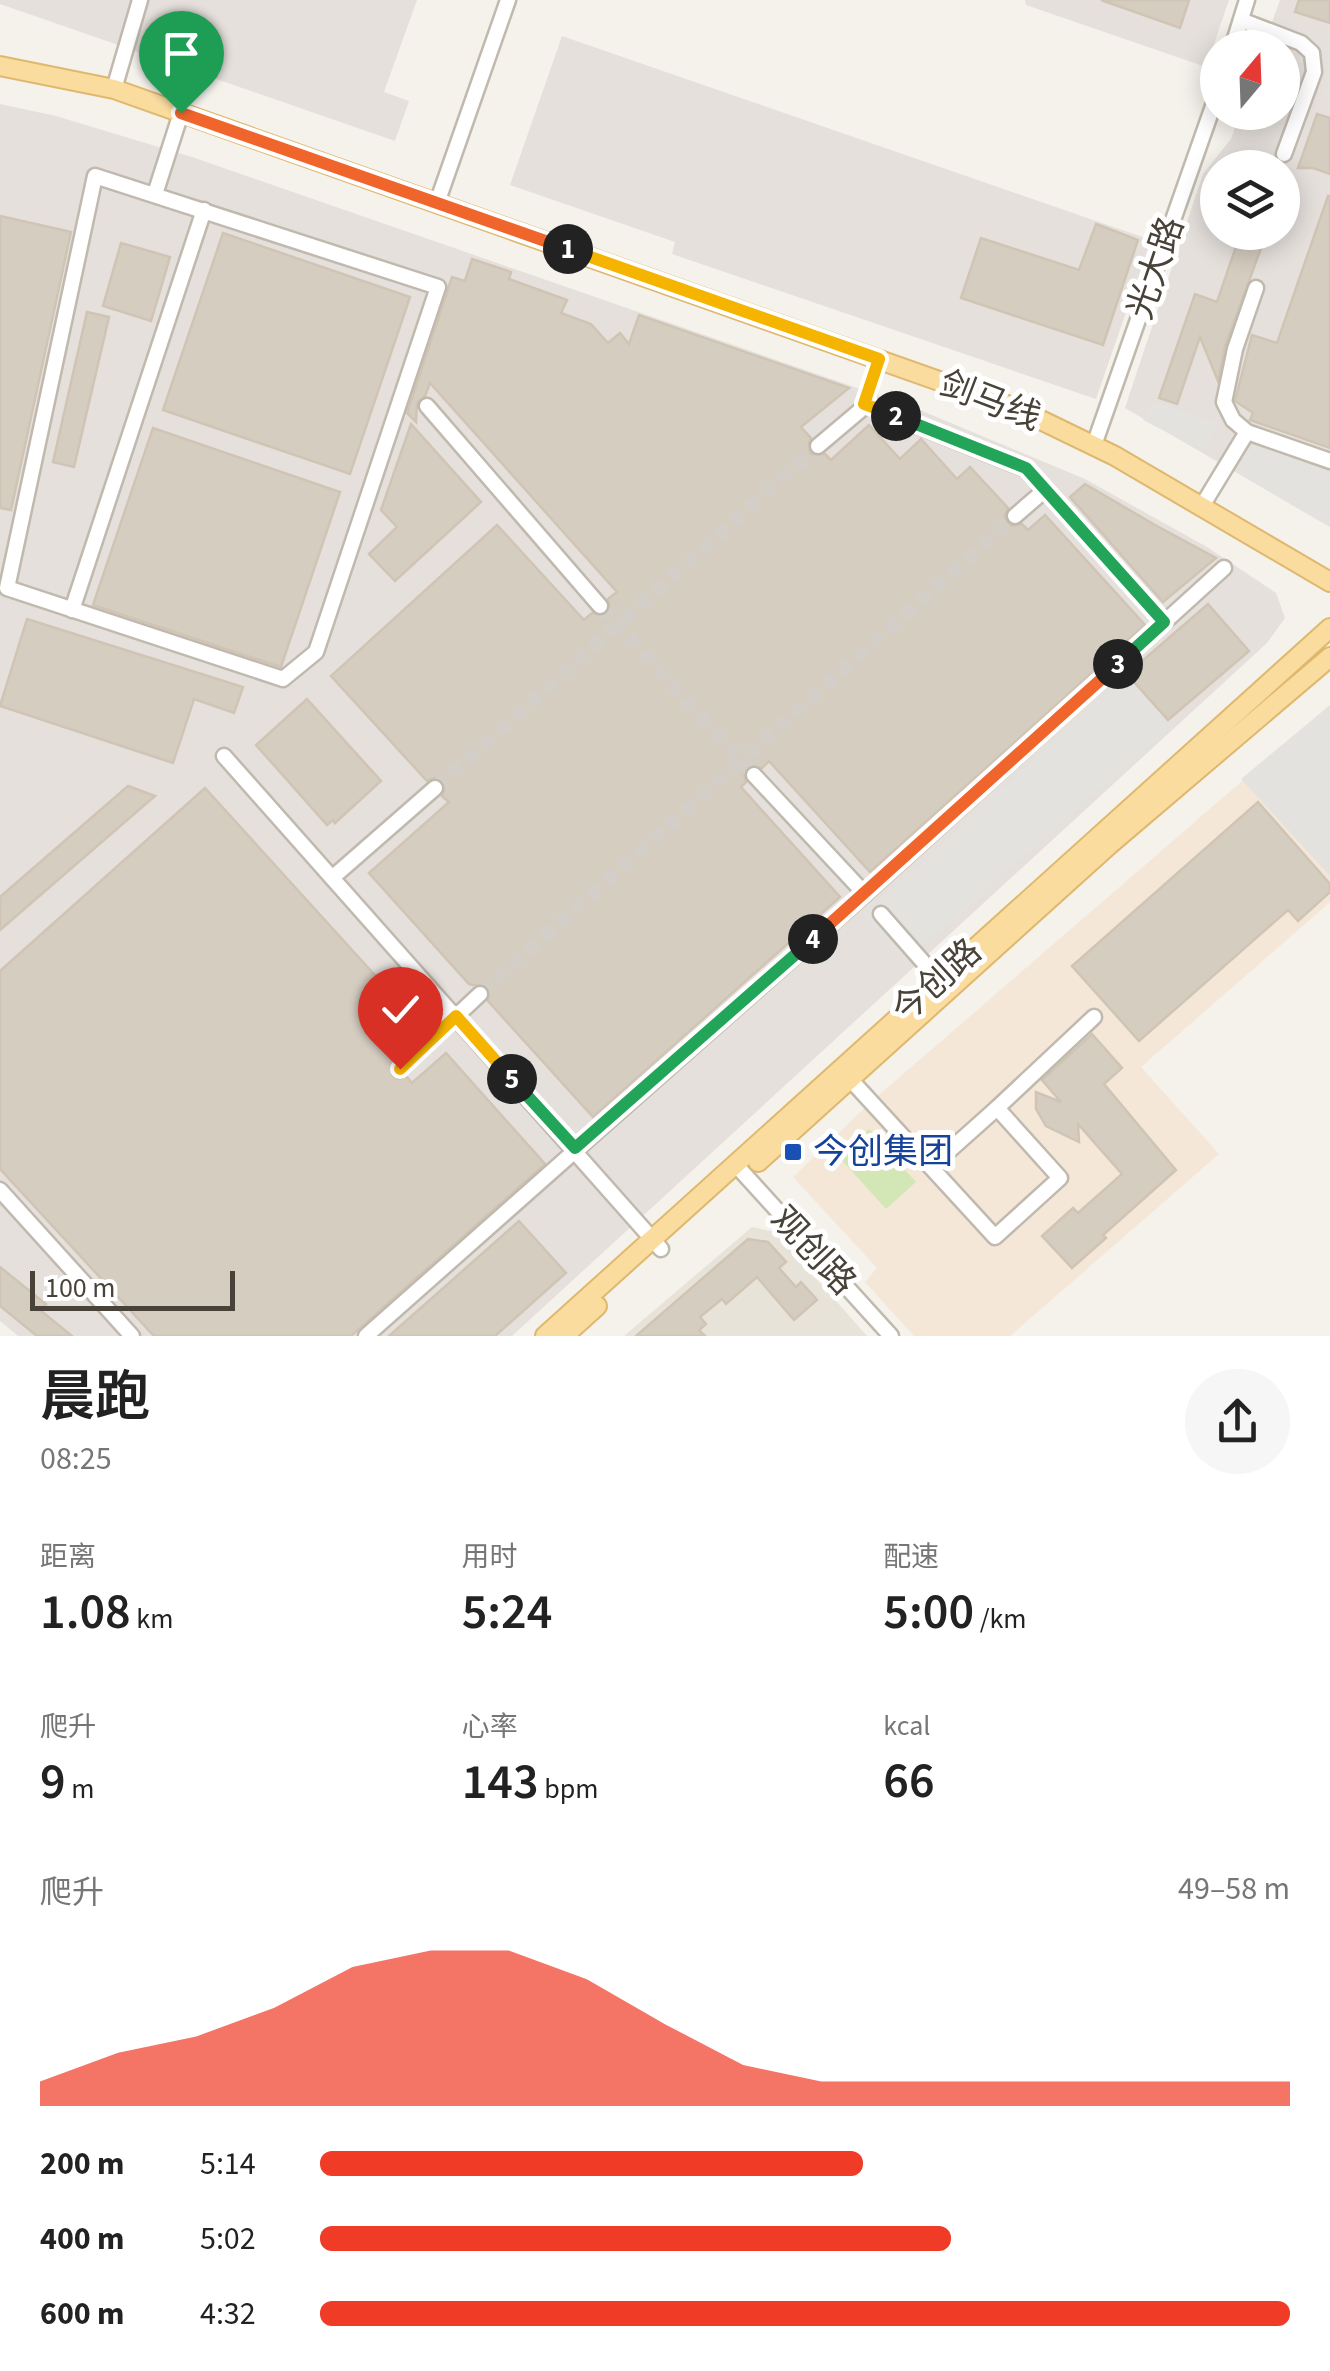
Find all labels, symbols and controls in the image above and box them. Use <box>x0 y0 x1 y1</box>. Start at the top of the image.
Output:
pin <box>139 11 224 114</box>
icon: arrive <box>154 26 209 81</box>
north arrow <box>1200 30 1300 130</box>
map controls <box>1200 30 1300 250</box>
button: layers <box>1200 150 1300 250</box>
street label: 光大路 <box>1115 210 1197 326</box>
pin: 1 <box>543 224 593 274</box>
text: 1 <box>561 229 575 269</box>
street label: 剑马线 <box>932 359 1048 443</box>
pin: 2 <box>871 391 921 441</box>
text: 2 <box>889 396 903 436</box>
pin: 3 <box>1093 639 1143 689</box>
text: 3 <box>1111 644 1125 684</box>
pin: 4 <box>788 914 838 964</box>
text: 4 <box>806 919 820 959</box>
street label: 今创路 <box>881 927 993 1035</box>
pin <box>358 967 443 1070</box>
icon: check <box>373 982 428 1037</box>
pin: 5 <box>487 1054 537 1104</box>
text: 5 <box>505 1059 519 1099</box>
place label: 今创集团 <box>813 1127 953 1177</box>
marker: 今创集团 <box>782 1141 804 1163</box>
street label: 观创路 <box>759 1196 867 1306</box>
scale bar <box>30 1266 235 1310</box>
text: 100 m <box>45 1268 116 1308</box>
text: 晨跑 <box>40 1359 150 1437</box>
button: share <box>1185 1369 1290 1474</box>
text: 08:25 <box>40 1436 112 1482</box>
text: 距离 <box>40 1537 96 1577</box>
text: 用时 <box>462 1537 518 1577</box>
text: 配速 <box>883 1537 939 1577</box>
text: 1.08 <box>40 1577 131 1648</box>
text: 5:24 <box>462 1577 552 1648</box>
text: 5:00 <box>883 1577 974 1648</box>
text: km <box>131 1599 173 1639</box>
text: /km <box>974 1599 1027 1639</box>
text: kcal <box>883 1706 930 1746</box>
text: 爬升 <box>40 1707 96 1747</box>
text: 心率 <box>462 1707 518 1747</box>
text: 66 <box>883 1746 935 1817</box>
text: 9 <box>40 1747 66 1818</box>
text: 143 <box>462 1747 539 1818</box>
text: m <box>66 1769 94 1809</box>
text: bpm <box>539 1769 598 1809</box>
text: 49–58 m <box>1178 1866 1290 1912</box>
text: 爬升 <box>40 1870 104 1916</box>
text: 200 m <box>40 2141 125 2187</box>
text: 5:14 <box>200 2141 256 2187</box>
text: 400 m <box>40 2216 125 2262</box>
text: 5:02 <box>200 2216 256 2262</box>
text: 600 m <box>40 2291 125 2337</box>
text: 4:32 <box>200 2291 256 2337</box>

